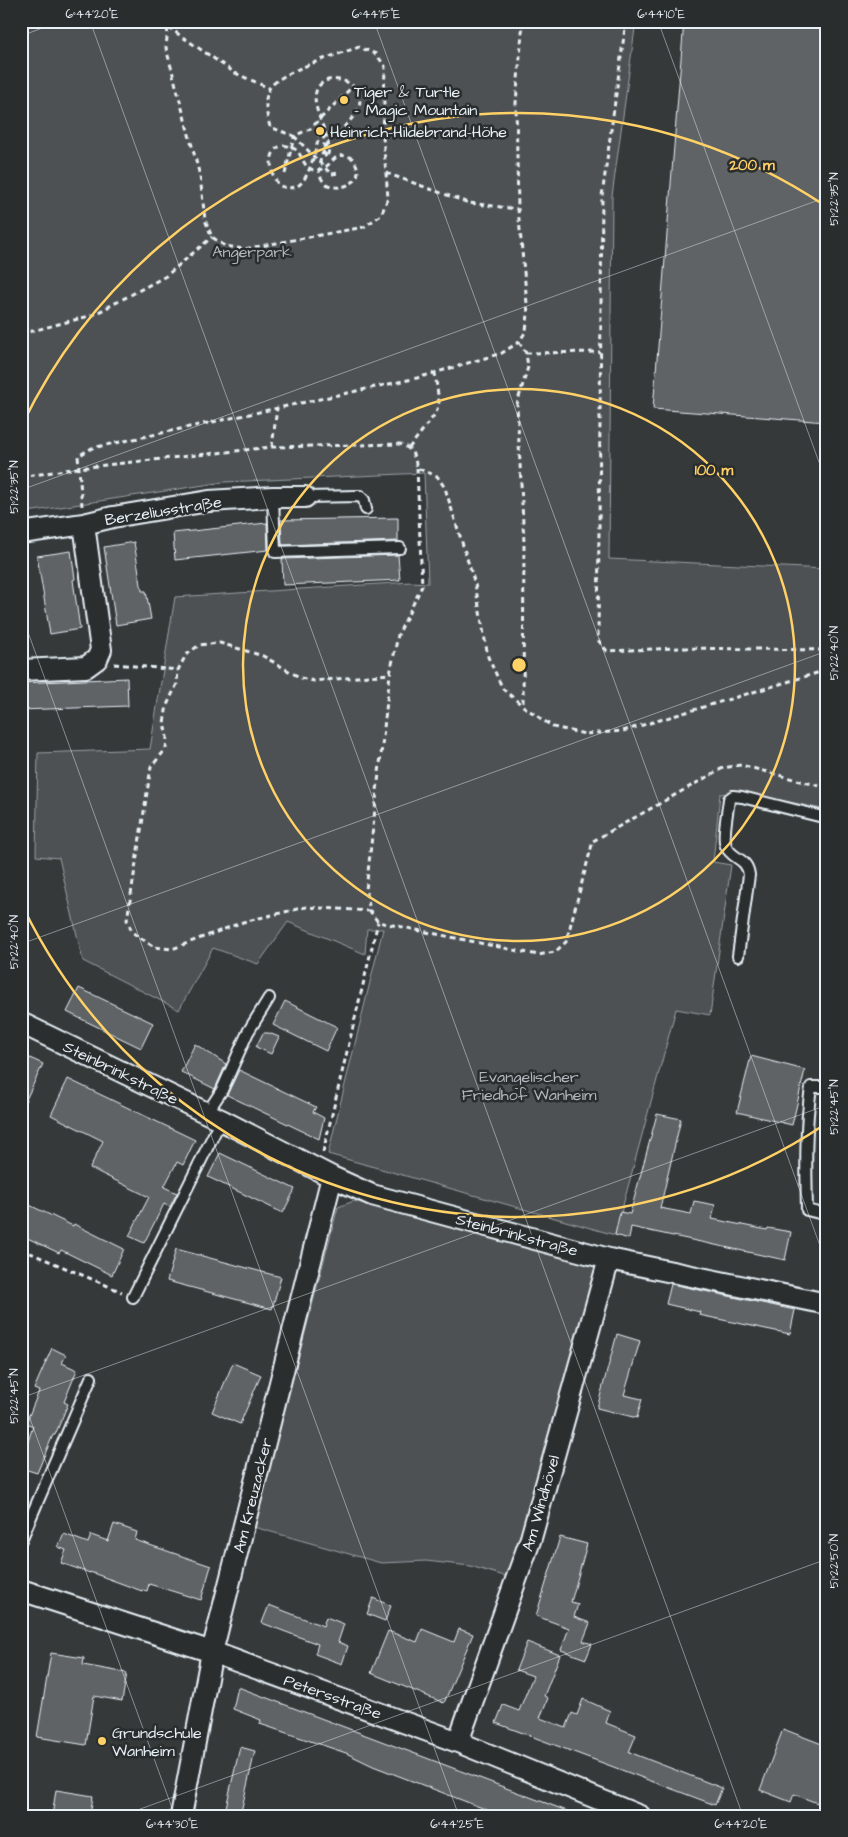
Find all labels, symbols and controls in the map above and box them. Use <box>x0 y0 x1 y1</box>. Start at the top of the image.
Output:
text: 6°44'20"E <box>66 6 118 23</box>
text: 6°44'15"E <box>352 6 400 23</box>
text: 6°44'10"E <box>637 6 685 23</box>
place label: Tiger & Turtle – Magic Mountain <box>354 81 477 122</box>
marker: Tiger & Turtle – Magic Mountain <box>338 94 350 106</box>
place label: Heinrich-Hildebrand-Höhe <box>330 121 507 143</box>
marker: Heinrich-Hildebrand-Höhe <box>314 125 326 137</box>
text: 200 m <box>728 155 775 176</box>
text: 51°22'35"N <box>826 172 843 226</box>
park label: Angerpark <box>212 241 292 264</box>
text: 51°22'35"N <box>6 460 23 514</box>
text: 100 m <box>695 460 734 481</box>
street label: Berzeliusstraße <box>103 491 224 531</box>
text: 51°22'40"N <box>826 625 843 680</box>
centre of rings <box>510 656 528 674</box>
text: 51°22'40"N <box>6 914 23 969</box>
street label: Steinbrinkstraße <box>59 1036 182 1110</box>
park label: Evangelischer Friedhof Wanheim <box>462 1066 597 1106</box>
text: 51°22'45"N <box>826 1079 843 1135</box>
street label: Steinbrinkstraße <box>453 1208 580 1262</box>
text: 51°22'45"N <box>6 1368 23 1424</box>
street label: Am Kreuzacker <box>228 1435 278 1555</box>
street label: Am Windhövel <box>517 1453 565 1554</box>
text: 51°22'50"N <box>826 1533 843 1588</box>
street label: Petersstraße <box>281 1669 385 1725</box>
place label: Grundschule Wanheim <box>112 1722 202 1762</box>
marker: Grundschule Wanheim <box>96 1735 108 1747</box>
text: 6°44'30"E <box>146 1816 198 1833</box>
text: 6°44'25"E <box>430 1816 484 1833</box>
text: 6°44'20"E <box>715 1816 767 1833</box>

